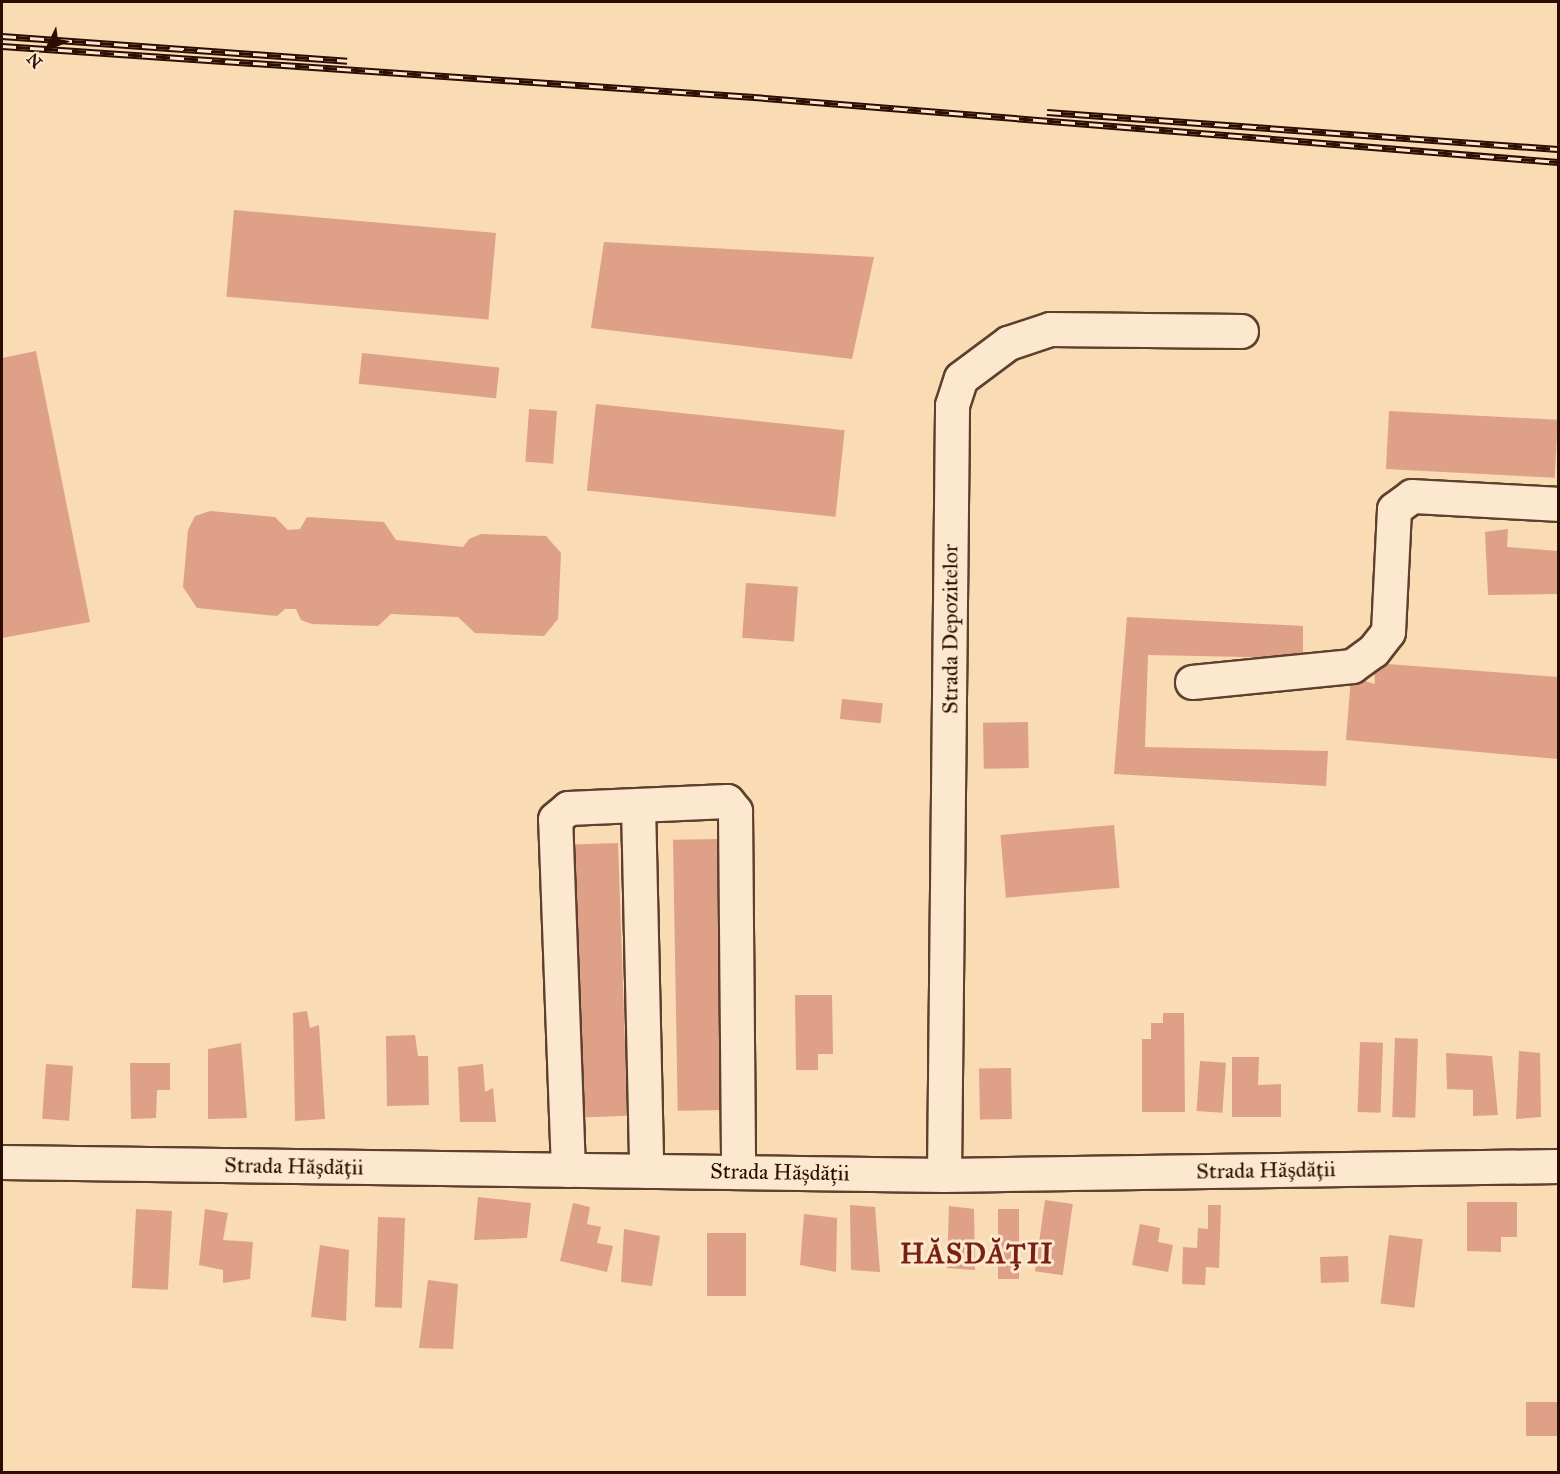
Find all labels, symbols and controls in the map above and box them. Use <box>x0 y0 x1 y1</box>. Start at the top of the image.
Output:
north arrow <box>18 18 78 78</box>
text: N <box>23 49 46 72</box>
street label: Strada Depozitelor <box>937 544 963 714</box>
street label: Strada Hășdății <box>224 1152 364 1180</box>
street label: Strada Hășdății <box>1196 1156 1336 1184</box>
street label: Strada Hășdății <box>710 1158 850 1186</box>
district label: HĂSDĂȚII <box>900 1237 1054 1271</box>

